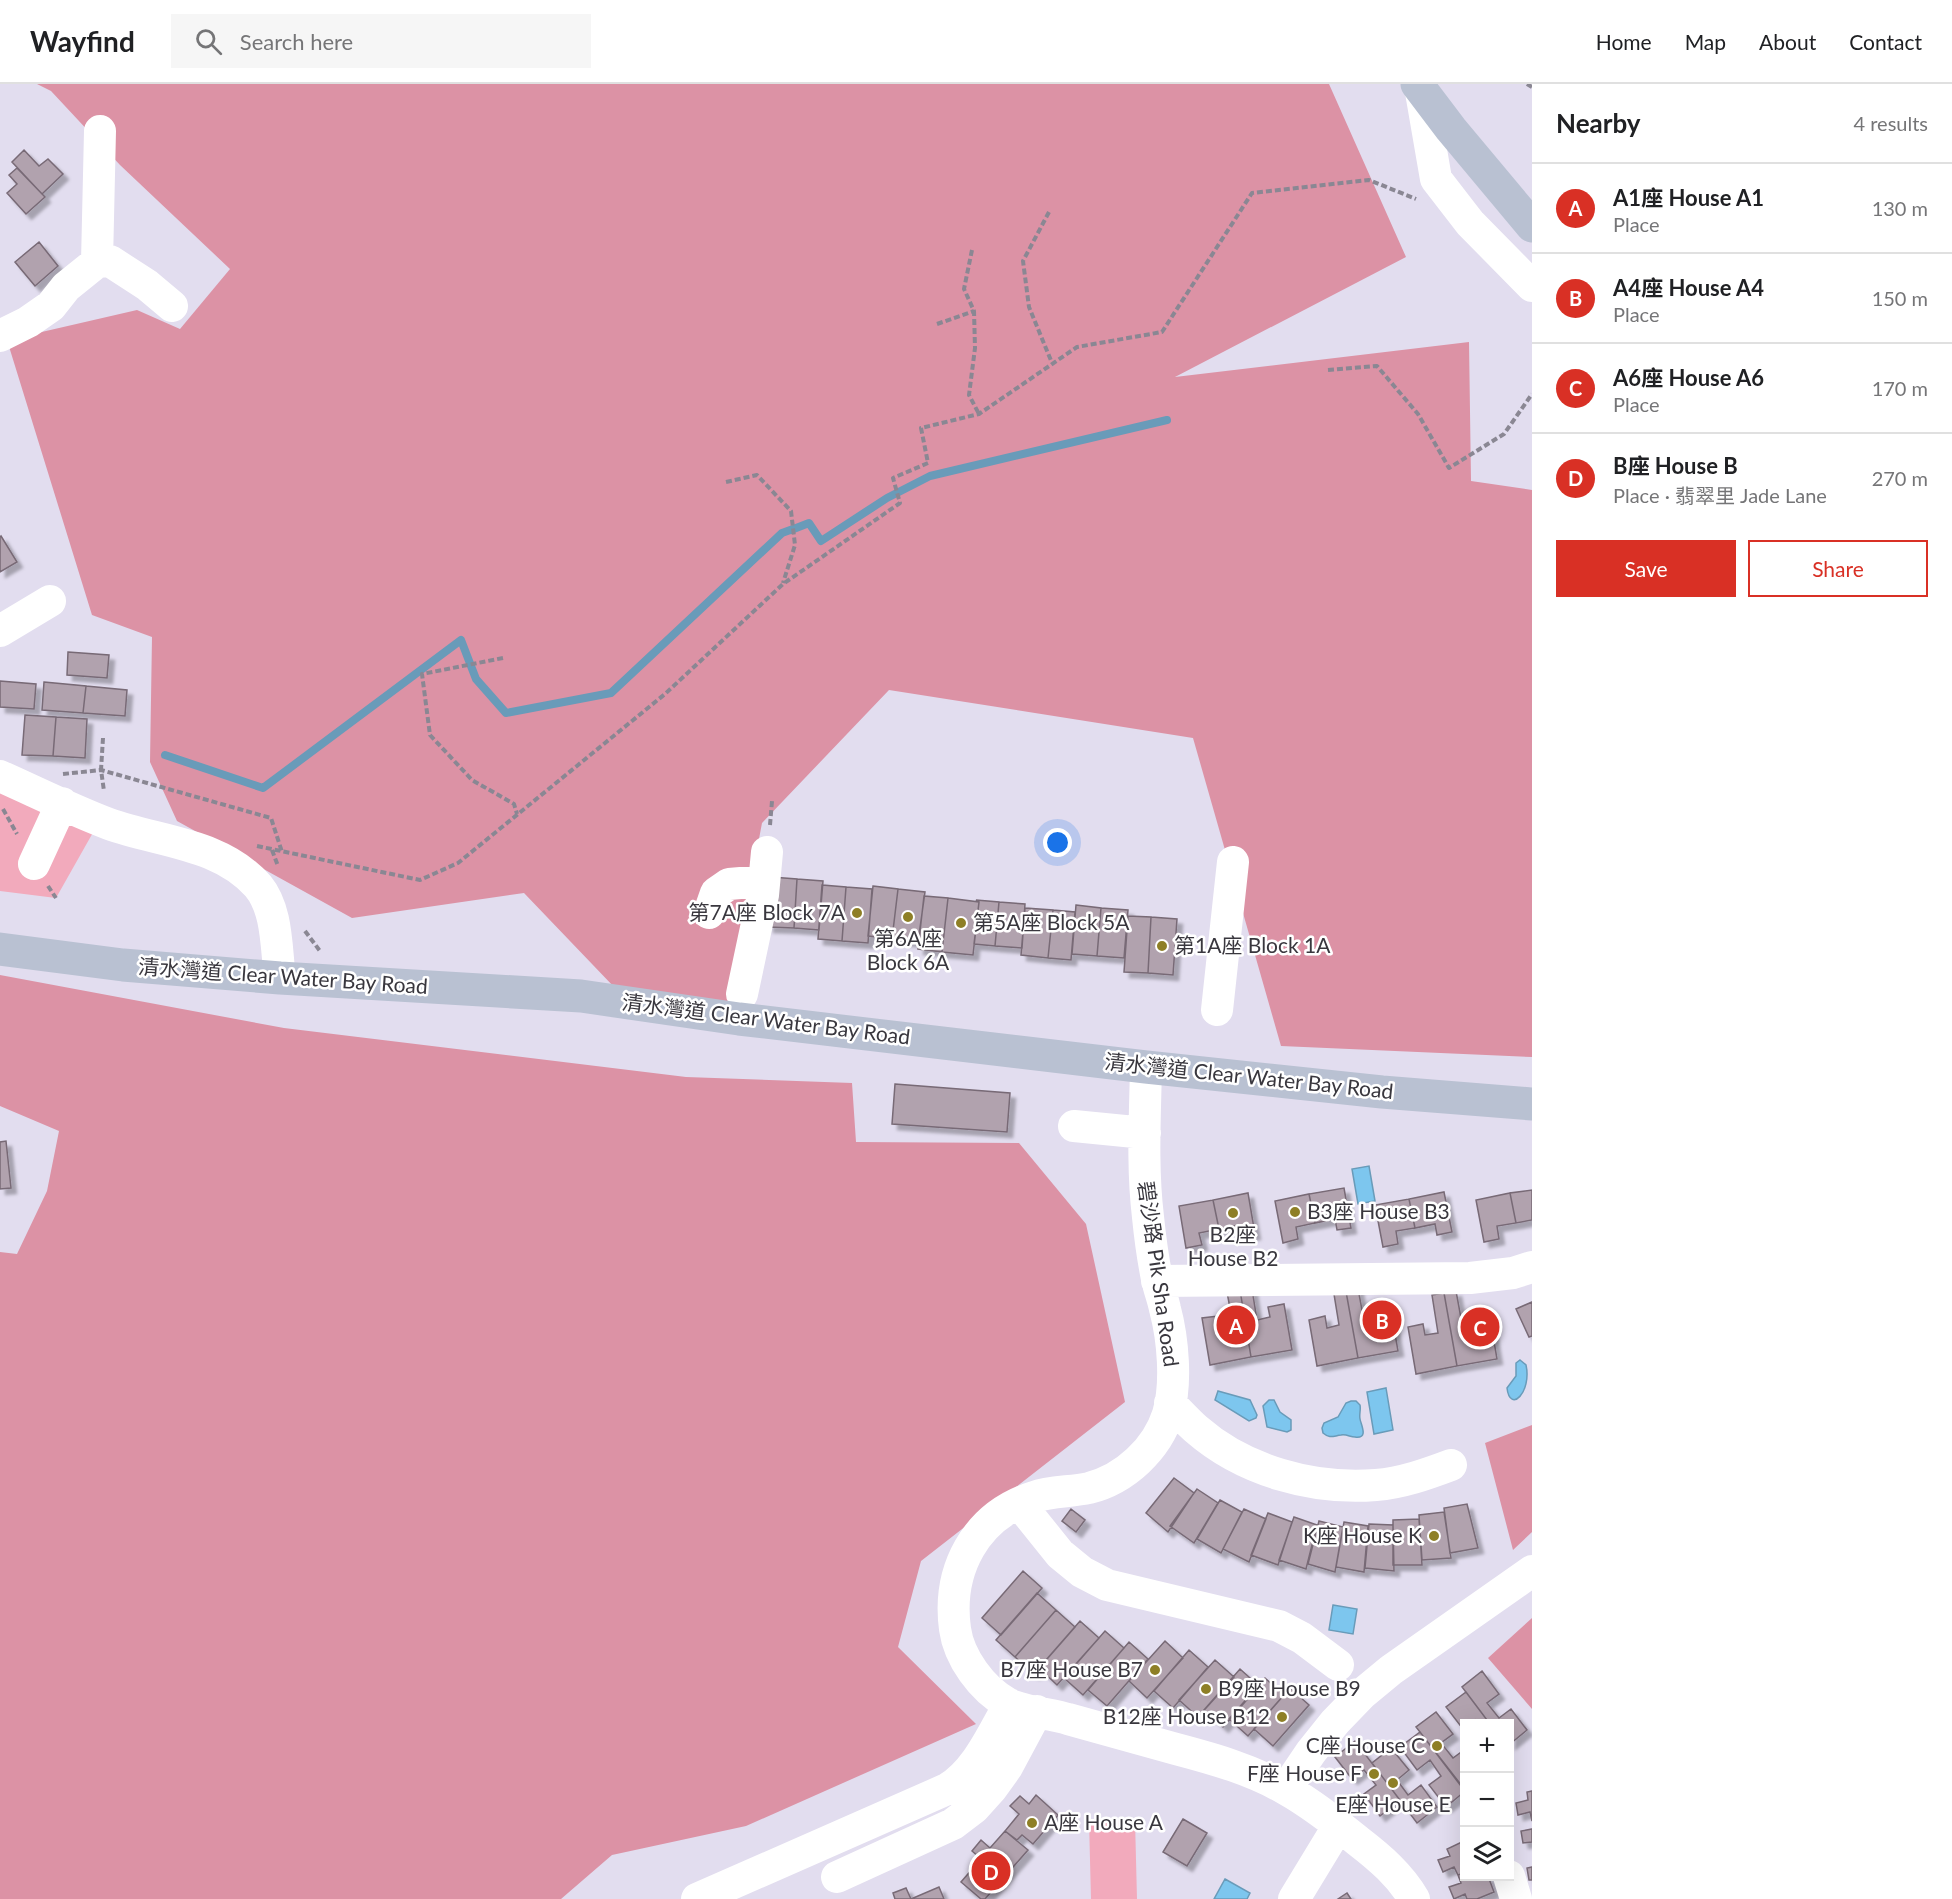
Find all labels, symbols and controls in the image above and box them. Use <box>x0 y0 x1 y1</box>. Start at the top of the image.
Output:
search box <box>171 14 591 68</box>
text: Wayfind <box>30 24 135 58</box>
icon: search <box>192 25 225 58</box>
text: Search here <box>240 28 353 55</box>
text: Home <box>1596 29 1652 54</box>
text: Map <box>1685 29 1726 54</box>
text: About <box>1759 29 1816 54</box>
text: Contact <box>1849 29 1922 54</box>
text: Nearby <box>1556 107 1641 139</box>
text: 4 results <box>1853 111 1928 135</box>
text: A1座 House A1 <box>1613 184 1764 211</box>
text: A <box>1569 196 1582 220</box>
text: 130 m <box>1872 196 1928 220</box>
text: Place <box>1613 212 1660 236</box>
text: A4座 House A4 <box>1613 274 1764 301</box>
text: B <box>1569 286 1582 310</box>
text: 150 m <box>1872 286 1928 310</box>
text: Place <box>1613 302 1660 326</box>
text: A6座 House A6 <box>1613 364 1764 391</box>
text: C <box>1569 376 1582 400</box>
text: 170 m <box>1872 376 1928 400</box>
text: Place <box>1613 392 1660 416</box>
text: B座 House B <box>1613 452 1738 479</box>
text: D <box>1568 466 1583 490</box>
text: 270 m <box>1872 466 1928 490</box>
text: Place · 翡翠里 Jade Lane <box>1613 483 1827 507</box>
button: Save <box>1556 540 1736 597</box>
button: Share <box>1748 540 1928 597</box>
your location <box>1043 828 1072 857</box>
place label: 第7A座 Block 7A <box>689 899 846 924</box>
marker: 第7A座 Block 7A <box>850 906 864 920</box>
place label: 第5A座 Block 5A <box>973 909 1130 934</box>
marker: 第6A座 Block 6A <box>901 910 915 924</box>
marker: 第5A座 Block 5A <box>954 916 968 930</box>
place label: 第6A座 Block 6A <box>867 925 950 974</box>
place label: 第1A座 Block 1A <box>1174 932 1331 957</box>
marker: 第1A座 Block 1A <box>1155 939 1169 953</box>
street label: 清水灣道 Clear Water Bay Road <box>138 953 429 998</box>
street label: 清水灣道 Clear Water Bay Road <box>621 988 912 1049</box>
street label: 清水灣道 Clear Water Bay Road <box>1104 1048 1395 1103</box>
street label: 碧沙路 Pik Sha Road <box>1134 1179 1185 1368</box>
place label: B3座 House B3 <box>1307 1198 1450 1223</box>
marker: B3座 House B3 <box>1288 1205 1302 1219</box>
marker: B2座 House B2 <box>1226 1206 1240 1220</box>
place label: B2座 House B2 <box>1188 1221 1278 1270</box>
pin: B <box>1362 1298 1402 1342</box>
pin: A <box>1216 1302 1256 1348</box>
pin: C <box>1460 1304 1500 1350</box>
place label: K座 House K <box>1303 1522 1422 1547</box>
marker: K座 House K <box>1427 1529 1441 1543</box>
place label: B7座 House B7 <box>1000 1656 1143 1681</box>
marker: B7座 House B7 <box>1148 1663 1162 1677</box>
place label: B9座 House B9 <box>1218 1675 1361 1700</box>
marker: B9座 House B9 <box>1199 1682 1213 1696</box>
place label: B12座 House B12 <box>1103 1703 1270 1728</box>
marker: B12座 House B12 <box>1275 1710 1289 1724</box>
map controls <box>1460 1719 1514 1881</box>
button: + <box>1460 1719 1514 1773</box>
place label: C座 House C <box>1306 1732 1425 1757</box>
marker: C座 House C <box>1430 1739 1444 1753</box>
place label: F座 House F <box>1247 1760 1362 1785</box>
marker: F座 House F <box>1367 1767 1381 1781</box>
button: − <box>1460 1773 1514 1827</box>
marker: E座 House E <box>1386 1776 1400 1790</box>
place label: E座 House E <box>1335 1791 1451 1816</box>
place label: A座 House A <box>1044 1809 1164 1834</box>
marker: A座 House A <box>1025 1816 1039 1830</box>
button: layers <box>1460 1827 1514 1881</box>
pin: D <box>972 1848 1010 1894</box>

